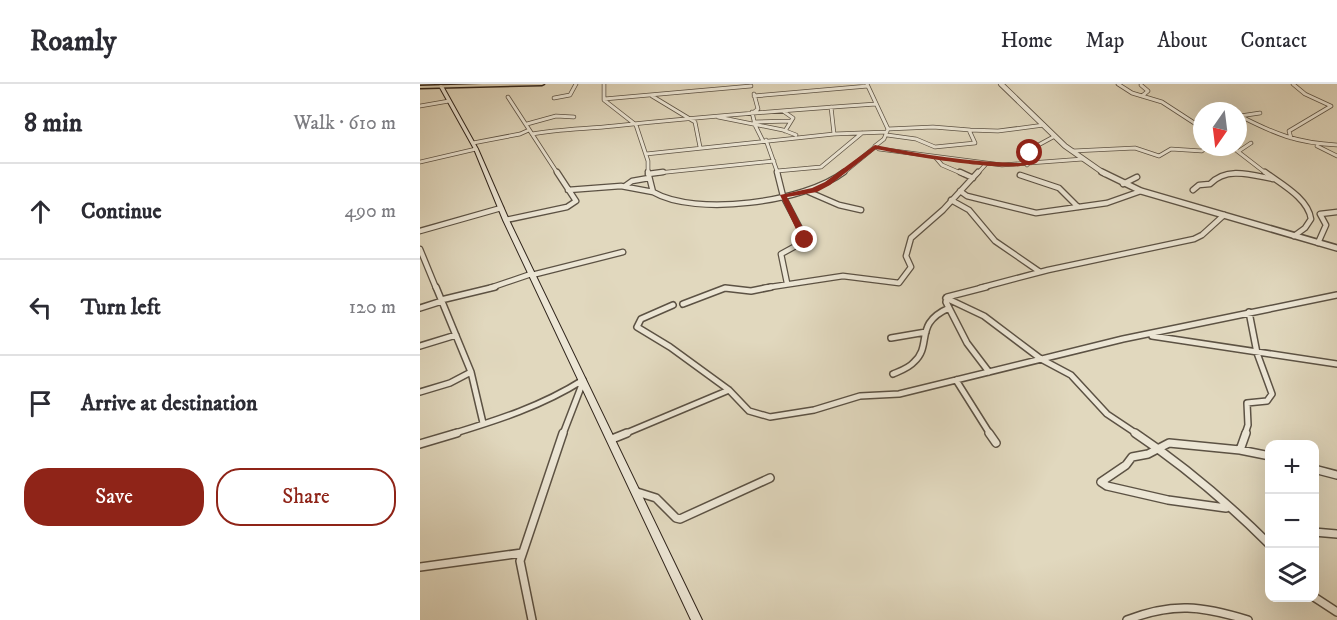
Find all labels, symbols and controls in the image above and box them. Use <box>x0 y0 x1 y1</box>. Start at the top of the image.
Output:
text: Roamly <box>30 24 116 59</box>
text: Home <box>1001 28 1053 54</box>
text: Map <box>1086 28 1124 54</box>
text: About <box>1157 28 1208 54</box>
text: Contact <box>1241 28 1307 54</box>
north arrow <box>1193 102 1247 156</box>
text: 8 min <box>24 107 82 140</box>
text: Walk · 610 m <box>293 111 396 136</box>
route start <box>1016 139 1042 165</box>
icon: ahead <box>24 195 57 228</box>
text: Continue <box>81 198 162 225</box>
text: 490 m <box>344 199 396 224</box>
route end <box>791 226 817 252</box>
icon: left <box>24 291 57 324</box>
text: Turn left <box>81 294 161 321</box>
text: 120 m <box>349 295 396 320</box>
icon: arrive <box>24 387 57 420</box>
text: Arrive at destination <box>81 390 258 417</box>
map controls <box>1265 440 1319 602</box>
button: + <box>1265 440 1319 494</box>
button: Save <box>24 468 204 526</box>
button: Share <box>216 468 396 526</box>
button: − <box>1265 494 1319 548</box>
button: layers <box>1265 548 1319 602</box>

